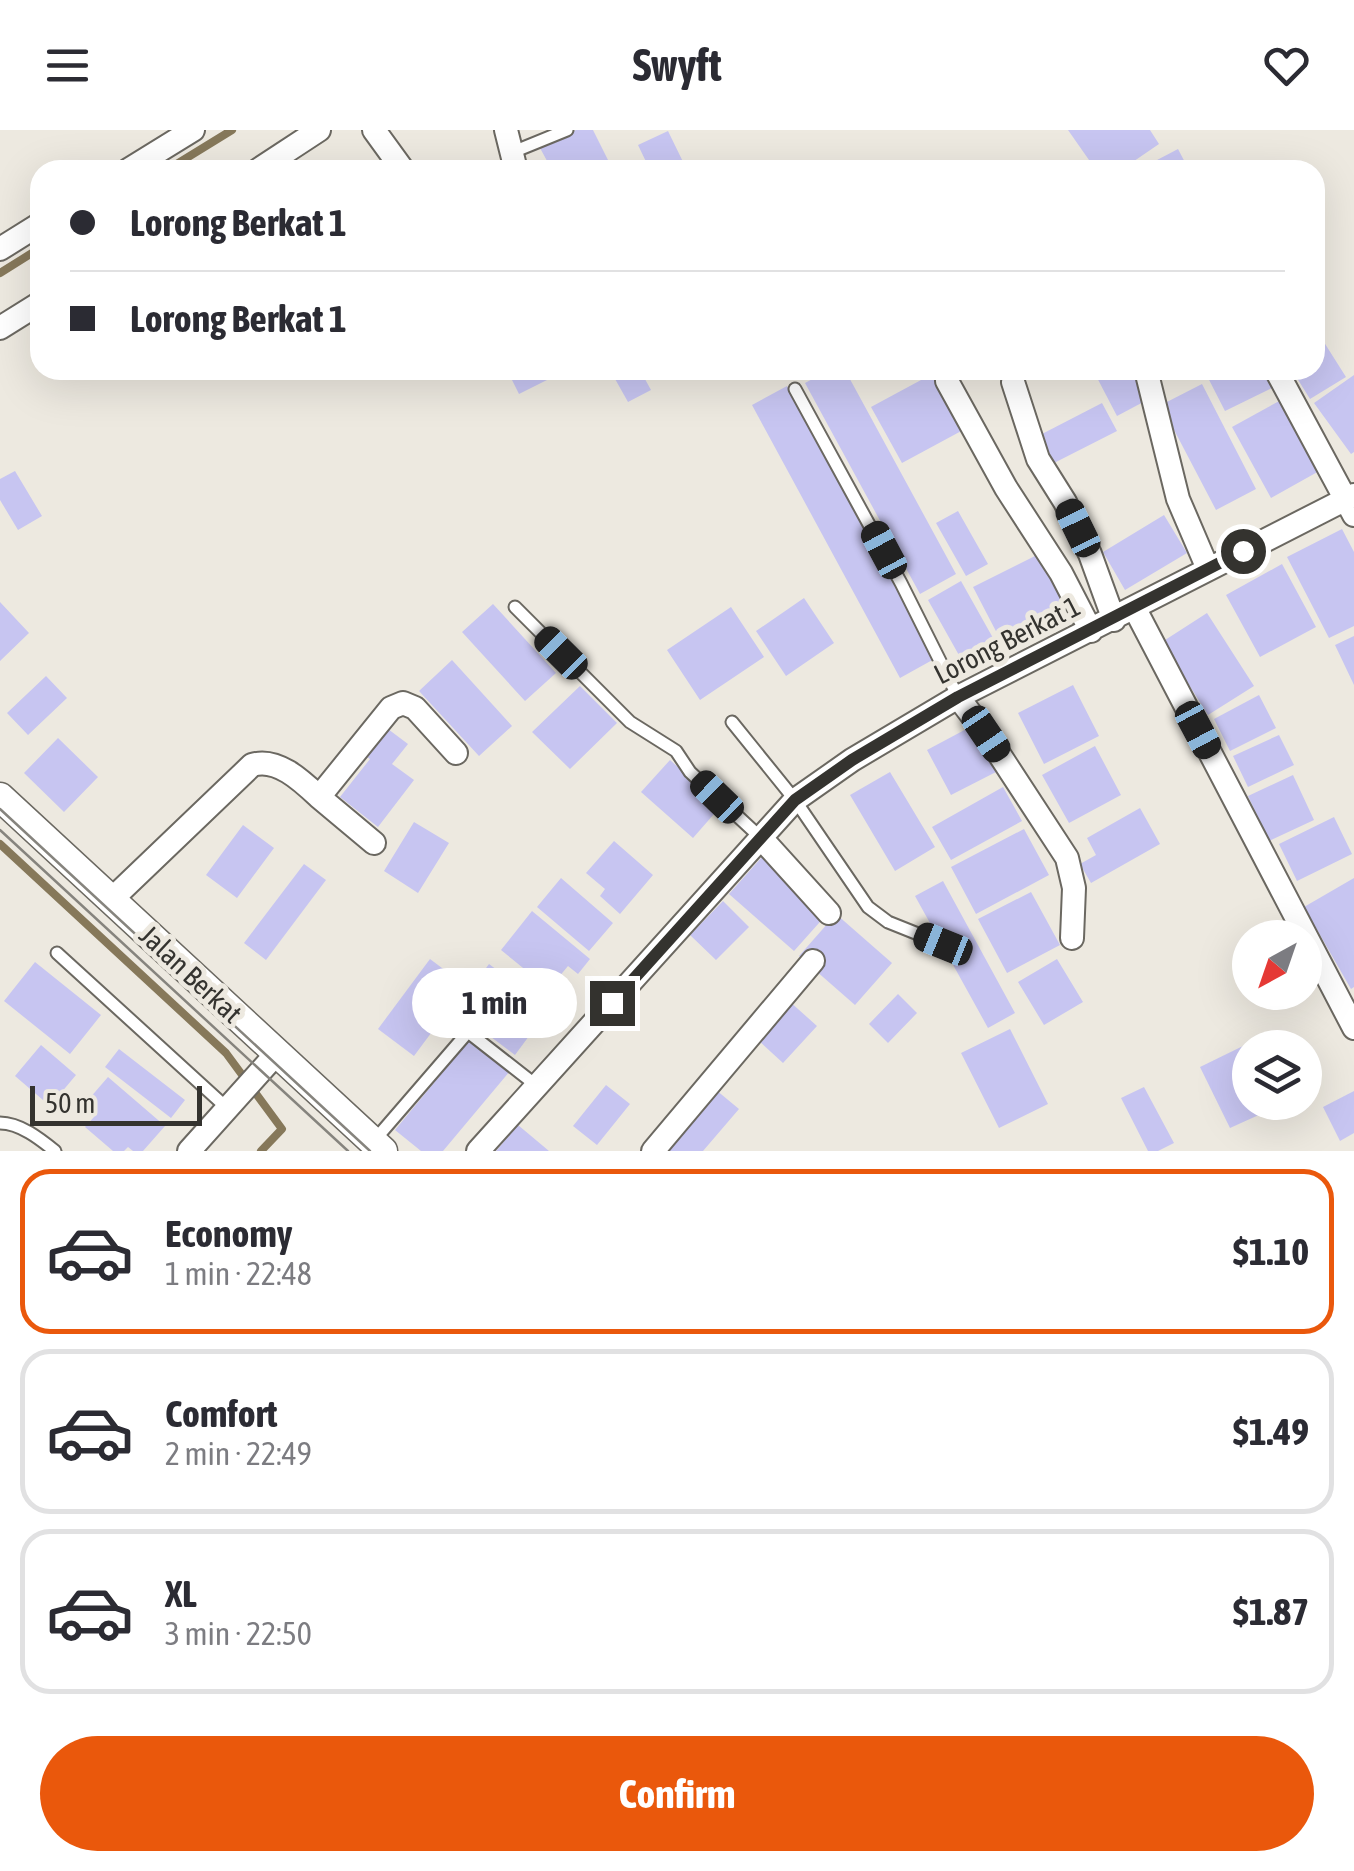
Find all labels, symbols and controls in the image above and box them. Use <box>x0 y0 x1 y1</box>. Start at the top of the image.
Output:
icon: menu <box>40 38 95 93</box>
icon: heart <box>1259 38 1314 93</box>
text: Swyft <box>632 39 722 91</box>
text: Lorong Berkat 1 <box>130 201 347 244</box>
text: Lorong Berkat 1 <box>130 297 347 340</box>
car <box>1051 494 1105 562</box>
car <box>857 516 911 584</box>
route start <box>1221 529 1266 574</box>
street label: Lorong Berkat 1 <box>929 590 1085 690</box>
car <box>529 621 593 685</box>
car <box>1171 696 1225 764</box>
car <box>957 701 1015 767</box>
car <box>685 765 749 829</box>
street label: Jalan Berkat <box>133 919 249 1029</box>
car <box>910 919 976 969</box>
north arrow <box>1232 920 1322 1010</box>
map controls <box>1232 920 1322 1120</box>
callout: 1 min <box>412 968 577 1038</box>
route end <box>590 981 635 1026</box>
text: 1 min <box>462 984 527 1021</box>
button: layers <box>1232 1030 1322 1120</box>
scale bar <box>30 1081 202 1126</box>
text: 50 m <box>45 1087 95 1119</box>
icon: car <box>45 1207 135 1297</box>
text: Economy <box>165 1212 292 1255</box>
text: $1.10 <box>1233 1230 1309 1273</box>
text: 1 min · 22:48 <box>165 1255 312 1292</box>
icon: car <box>45 1387 135 1477</box>
text: Comfort <box>165 1392 277 1435</box>
text: $1.49 <box>1233 1410 1309 1453</box>
text: 2 min · 22:49 <box>165 1435 312 1472</box>
icon: car <box>45 1567 135 1657</box>
text: XL <box>165 1572 197 1615</box>
text: $1.87 <box>1233 1590 1309 1633</box>
text: 3 min · 22:50 <box>165 1615 312 1652</box>
button: Confirm <box>40 1736 1314 1851</box>

